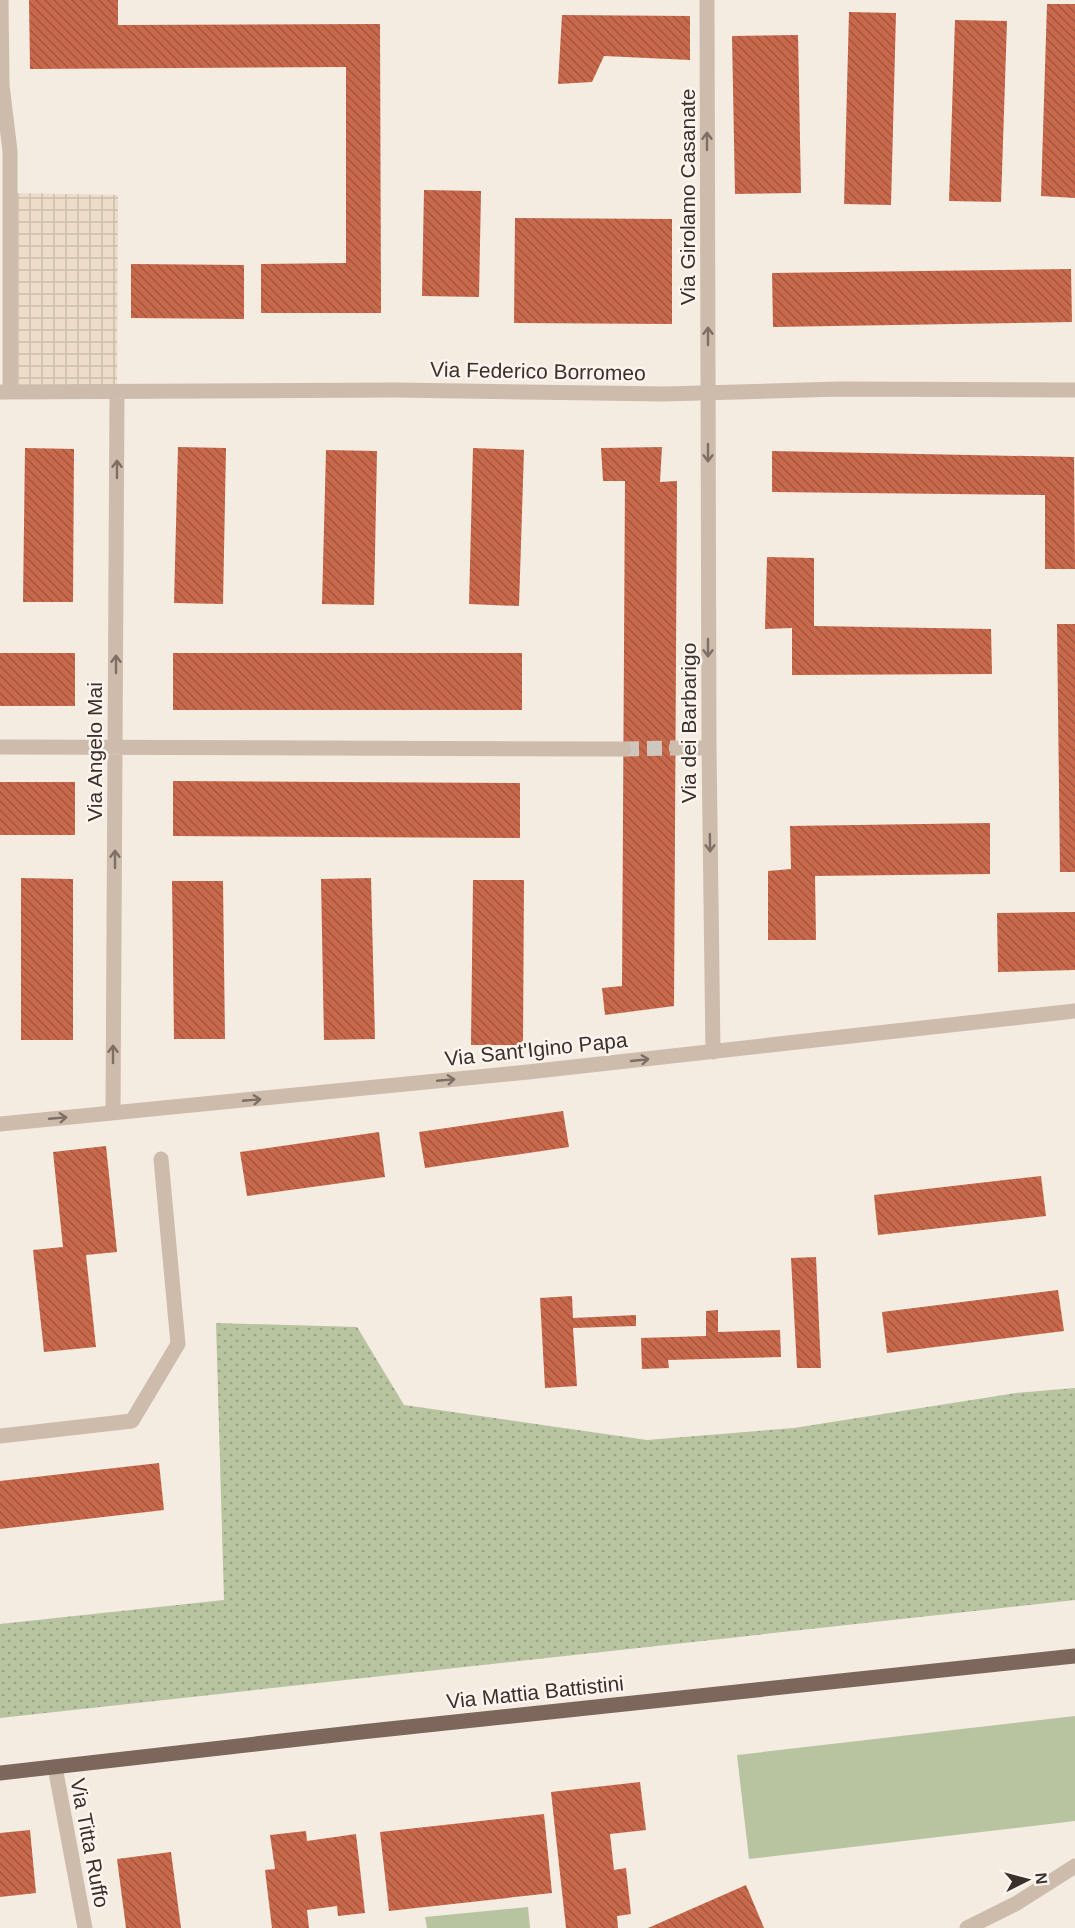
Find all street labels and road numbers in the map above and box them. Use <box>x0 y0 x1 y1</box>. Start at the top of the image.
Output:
street label: Via Girolamo Casanate <box>676 89 699 305</box>
street label: Via Federico Borromeo <box>430 358 646 384</box>
street label: Via dei Barbarigo <box>677 643 700 803</box>
street label: Via Angelo Mai <box>83 682 106 822</box>
street label: Via Sant'Igino Papa <box>444 1028 629 1070</box>
street label: Via Mattia Battistini <box>445 1671 625 1713</box>
street label: Via Titta Ruffo <box>66 1776 114 1910</box>

